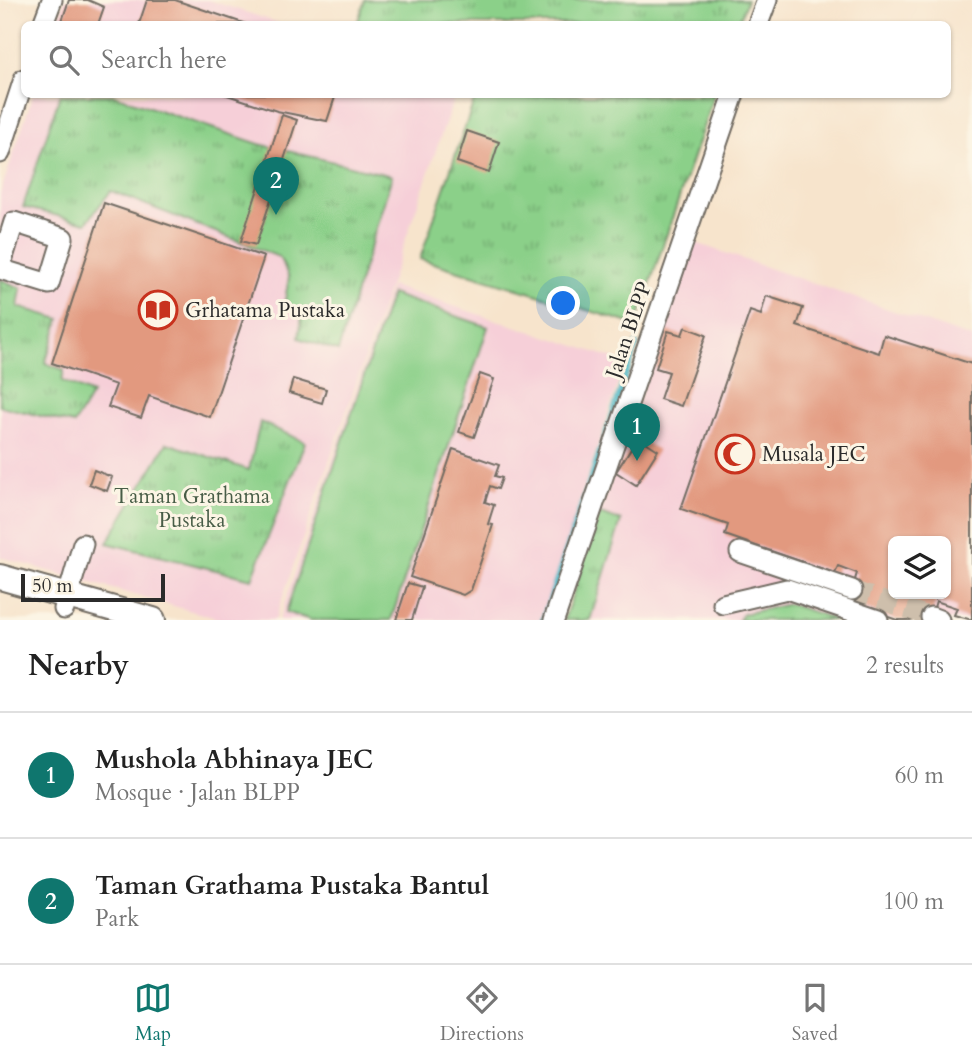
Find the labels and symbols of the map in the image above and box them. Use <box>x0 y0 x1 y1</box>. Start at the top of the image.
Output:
pin: 2 <box>253 157 299 215</box>
street label: Jalan BLPP <box>598 278 659 385</box>
your location <box>546 286 580 320</box>
library icon: Grhatama Pustaka <box>137 289 179 331</box>
place label: Grhatama Pustaka <box>185 296 345 325</box>
pin: 1 <box>614 403 660 461</box>
mosque icon: Musala JEC <box>714 433 756 475</box>
place label: Musala JEC <box>762 440 866 469</box>
park label: Taman Grathama Pustaka <box>114 482 270 535</box>
scale bar <box>21 571 164 603</box>

